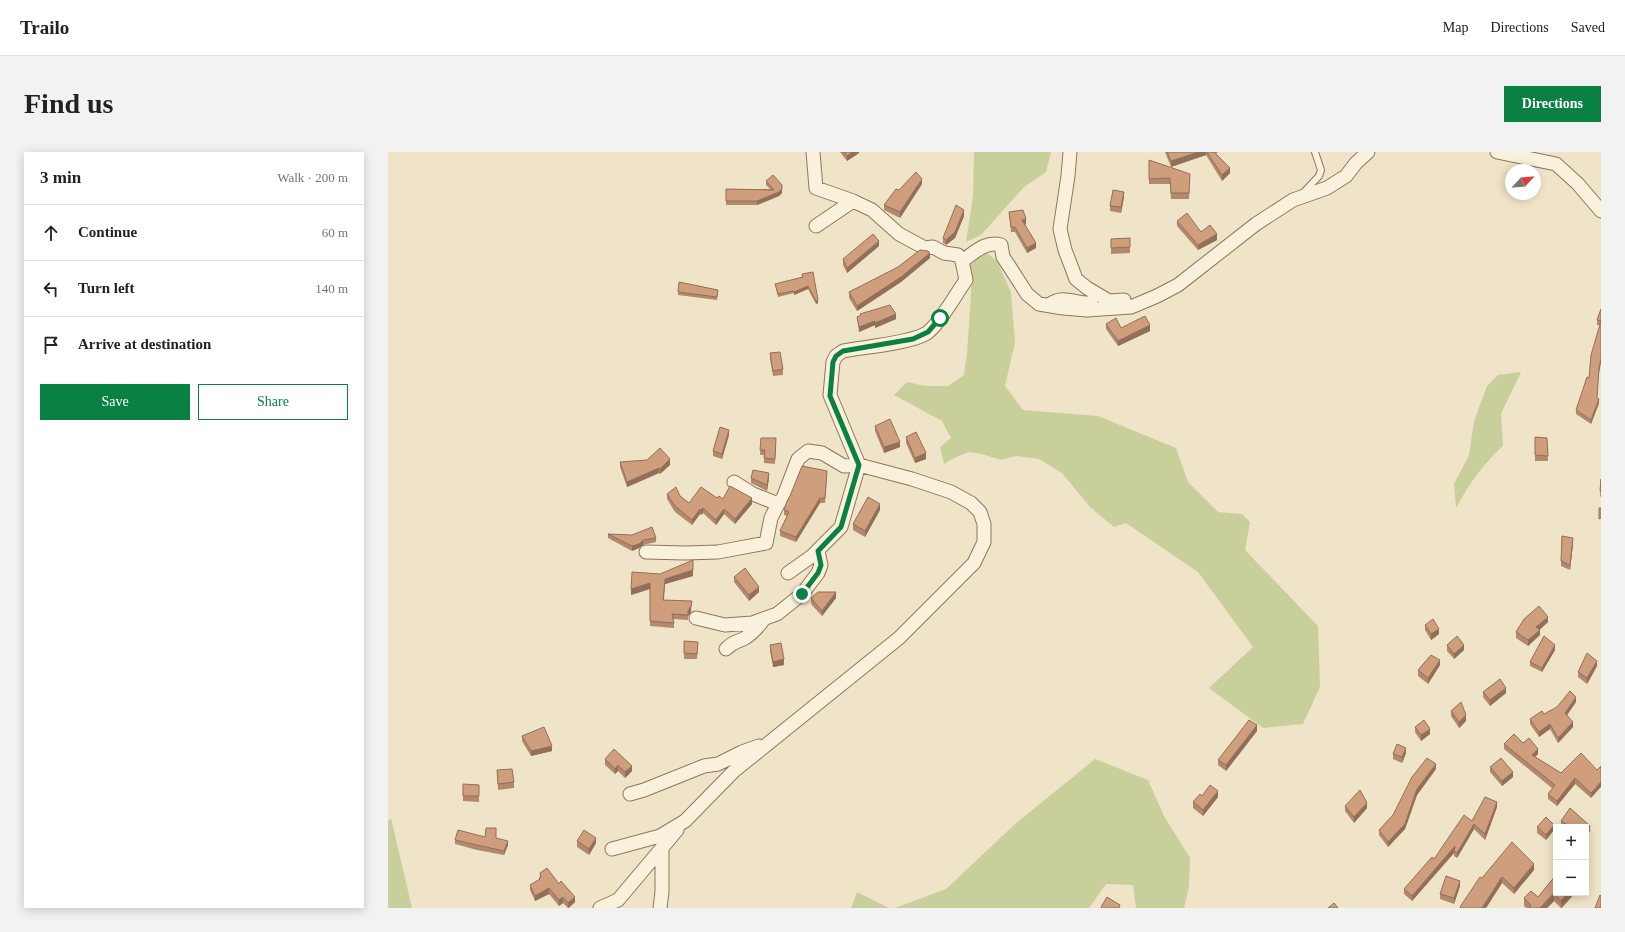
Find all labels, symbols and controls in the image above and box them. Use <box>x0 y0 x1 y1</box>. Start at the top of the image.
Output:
text: Trailo <box>20 17 69 38</box>
text: Map <box>1443 20 1468 35</box>
text: Directions <box>1490 20 1549 35</box>
text: Saved <box>1571 20 1605 35</box>
button: Directions <box>1504 86 1601 122</box>
text: Find us <box>24 88 114 119</box>
north arrow <box>1505 164 1541 200</box>
text: 3 min <box>40 168 81 187</box>
text: Walk · 200 m <box>277 170 348 185</box>
icon: ahead <box>40 222 62 244</box>
text: Continue <box>78 224 137 240</box>
text: 60 m <box>322 225 348 240</box>
icon: left <box>40 278 62 300</box>
text: Turn left <box>78 280 135 296</box>
text: 140 m <box>315 281 348 296</box>
route start <box>931 309 949 327</box>
icon: arrive <box>40 334 62 356</box>
text: Arrive at destination <box>78 336 211 352</box>
button: Save <box>40 384 190 420</box>
button: Share <box>198 384 348 420</box>
route end <box>793 585 811 603</box>
map controls <box>1553 824 1589 896</box>
button: + <box>1553 824 1589 860</box>
button: − <box>1553 860 1589 896</box>

